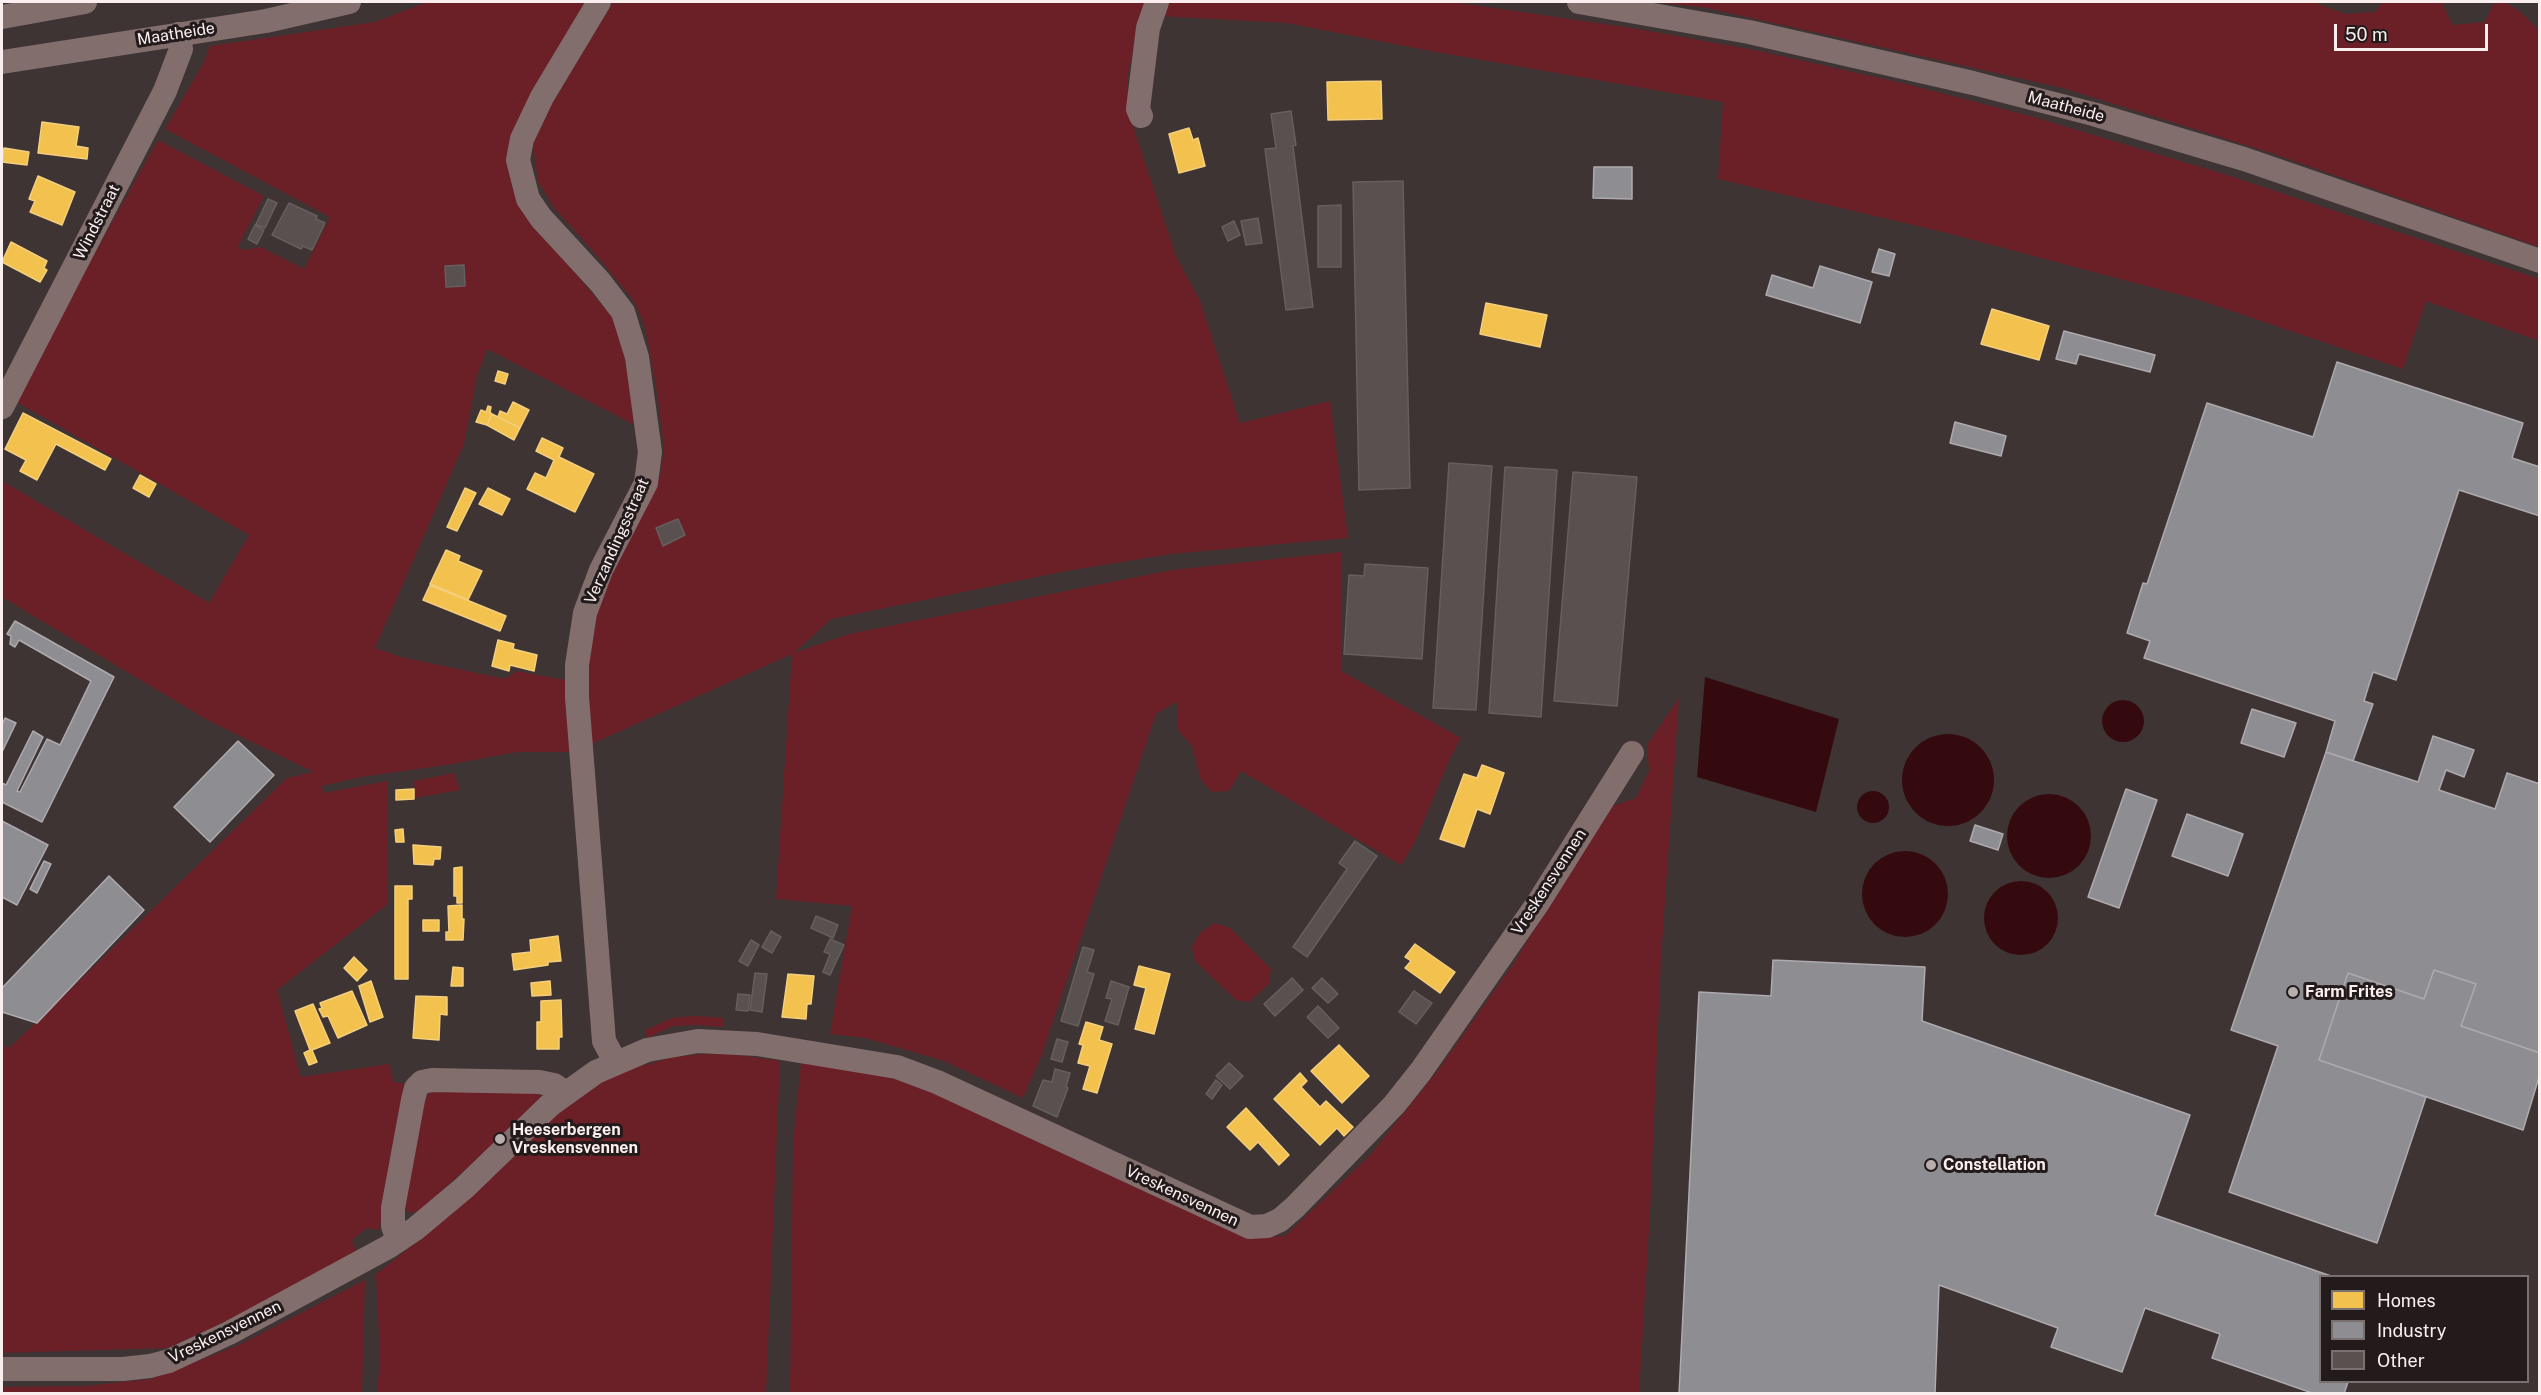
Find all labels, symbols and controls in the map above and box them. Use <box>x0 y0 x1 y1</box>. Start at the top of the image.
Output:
scale bar <box>2337 12 2492 50</box>
street label: Maatheide <box>136 18 216 50</box>
text: 50 m <box>2345 24 2388 45</box>
street label: Maatheide <box>2026 88 2106 126</box>
street label: Windstraat <box>70 181 124 263</box>
street label: Verzandingsstraat <box>581 475 653 607</box>
street label: Vreskensvennen <box>1508 825 1590 939</box>
place label: Farm Frites <box>2305 982 2393 1002</box>
marker: Farm Frites <box>2286 985 2300 999</box>
place label: Heeserbergen Vreskensvennen <box>512 1120 638 1158</box>
marker: Heeserbergen Vreskensvennen <box>493 1132 507 1146</box>
place label: Constellation <box>1943 1155 2046 1175</box>
marker: Constellation <box>1924 1158 1938 1172</box>
street label: Vreskensvennen <box>1122 1161 1242 1231</box>
legend <box>2319 1275 2529 1383</box>
text: Homes <box>2377 1290 2436 1311</box>
street label: Vreskensvennen <box>166 1297 284 1367</box>
text: Industry <box>2377 1320 2446 1341</box>
text: Other <box>2377 1350 2425 1371</box>

